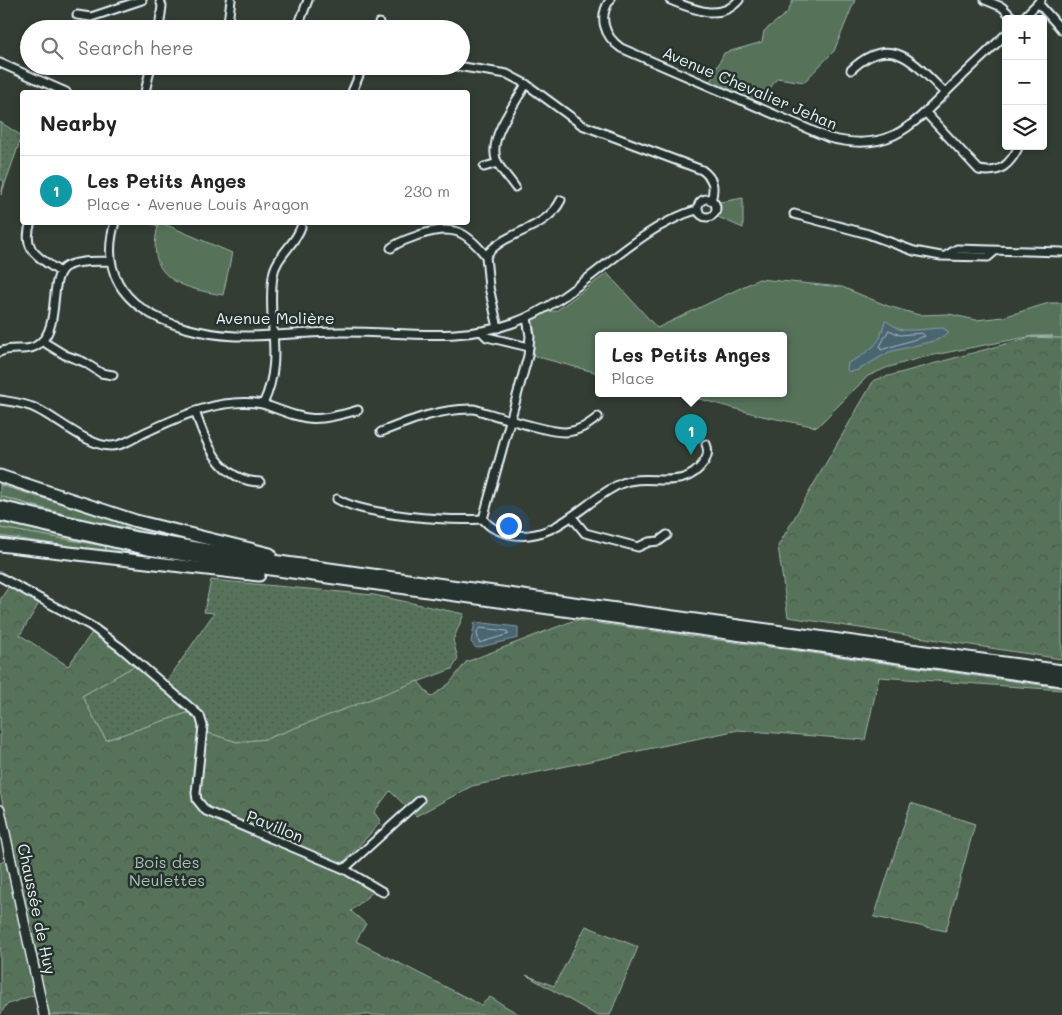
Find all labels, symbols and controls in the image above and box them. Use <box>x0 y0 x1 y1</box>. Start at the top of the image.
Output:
map controls <box>1002 15 1047 150</box>
button: + <box>1002 15 1047 60</box>
search box <box>20 20 470 75</box>
icon: search <box>38 34 66 62</box>
text: Search here <box>78 35 194 60</box>
street label: Avenue Chevalier Jehan <box>660 41 841 134</box>
button: − <box>1002 60 1047 105</box>
button: layers <box>1002 105 1047 150</box>
text: Nearby <box>40 109 117 136</box>
text: Les Petits Anges <box>87 168 246 193</box>
text: 1 <box>52 180 60 201</box>
text: 230 m <box>404 180 450 201</box>
text: Place · Avenue Louis Aragon <box>87 193 309 214</box>
street label: Avenue Molière <box>215 307 335 328</box>
popup <box>595 332 787 397</box>
text: Les Petits Anges <box>611 342 771 367</box>
text: Place <box>611 367 655 388</box>
pin: 1 <box>675 414 707 455</box>
your location <box>496 513 522 539</box>
street label: Pavillon <box>244 805 307 846</box>
street label: Chaussée de Huy <box>13 841 62 976</box>
park label: Bois des Neulettes <box>129 851 205 890</box>

